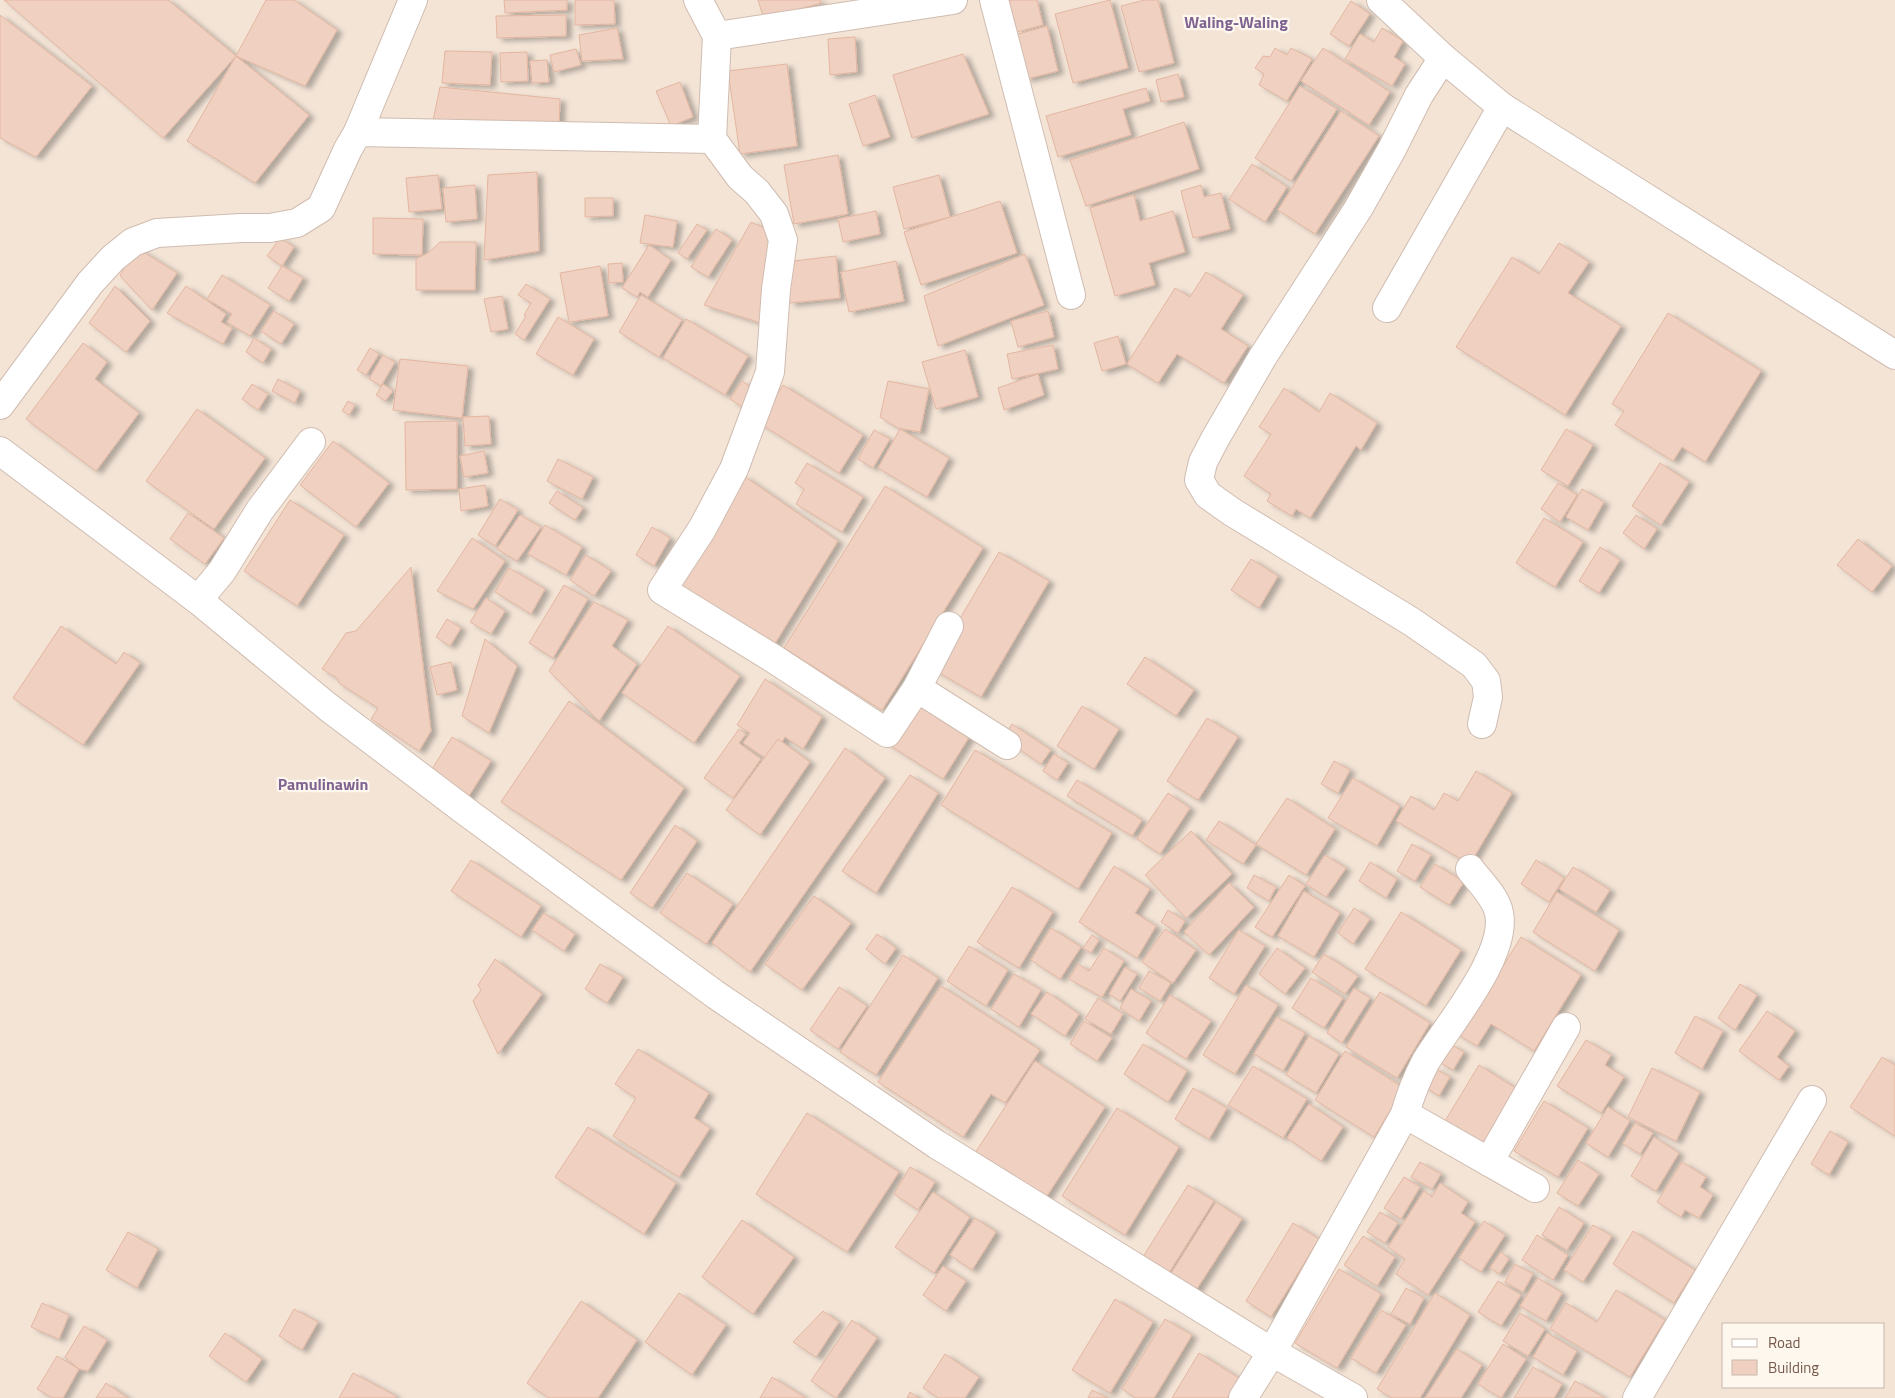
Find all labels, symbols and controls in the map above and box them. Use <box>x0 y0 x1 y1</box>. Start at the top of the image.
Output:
district label: Waling-Waling <box>1184 10 1288 34</box>
district label: Pamulinawin <box>278 772 368 796</box>
legend <box>1722 1323 1885 1388</box>
text: Road <box>1768 1331 1800 1354</box>
text: Building <box>1768 1356 1819 1379</box>

